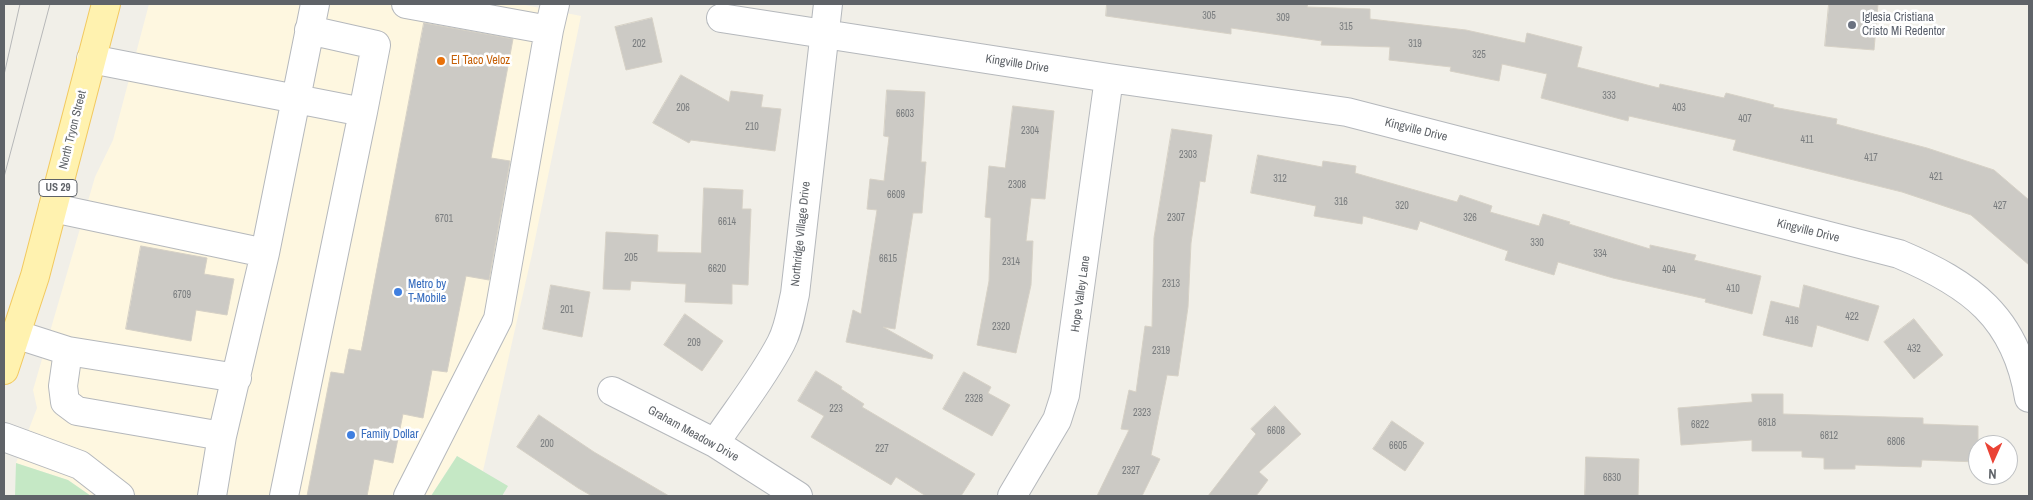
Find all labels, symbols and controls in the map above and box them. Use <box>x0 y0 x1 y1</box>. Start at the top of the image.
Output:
house number: 305 <box>1202 10 1216 22</box>
place label: Iglesia Cristiana Cristo Mi Redentor <box>1862 11 1945 39</box>
house number: 309 <box>1276 12 1290 24</box>
marker: Iglesia Cristiana Cristo Mi Redentor <box>1846 19 1858 31</box>
house number: 315 <box>1339 21 1353 33</box>
house number: 202 <box>632 38 646 50</box>
house number: 319 <box>1408 38 1422 50</box>
house number: 325 <box>1472 49 1486 61</box>
street label: Kingville Drive <box>984 52 1050 76</box>
place label: El Taco Veloz <box>451 54 510 68</box>
marker: El Taco Veloz <box>435 55 447 67</box>
street label: North Tryon Street <box>56 89 90 171</box>
house number: 333 <box>1602 90 1616 102</box>
house number: 206 <box>676 102 690 114</box>
house number: 403 <box>1672 102 1686 114</box>
house number: 6603 <box>896 108 914 120</box>
house number: 407 <box>1738 113 1752 125</box>
street label: Kingville Drive <box>1383 115 1449 145</box>
house number: 210 <box>745 121 759 133</box>
house number: 2304 <box>1021 125 1039 137</box>
house number: 411 <box>1800 134 1814 146</box>
house number: 2303 <box>1179 149 1197 161</box>
house number: 417 <box>1864 152 1878 164</box>
house number: 421 <box>1929 171 1943 183</box>
house number: 312 <box>1273 173 1287 185</box>
house number: 2308 <box>1008 179 1026 191</box>
road number: US 29 <box>39 180 77 197</box>
street label: Northridge Village Drive <box>788 181 814 287</box>
house number: 6609 <box>887 189 905 201</box>
house number: 316 <box>1334 196 1348 208</box>
house number: 320 <box>1395 200 1409 212</box>
house number: 427 <box>1993 200 2007 212</box>
house number: 2307 <box>1167 212 1185 224</box>
house number: 326 <box>1463 212 1477 224</box>
house number: 6701 <box>435 213 453 225</box>
house number: 6614 <box>718 216 736 228</box>
street label: Kingville Drive <box>1775 216 1841 246</box>
house number: 330 <box>1530 237 1544 249</box>
house number: 334 <box>1593 248 1607 260</box>
house number: 205 <box>624 252 638 264</box>
house number: 6615 <box>879 253 897 265</box>
street label: Hope Valley Lane <box>1069 255 1093 333</box>
house number: 2314 <box>1002 256 1020 268</box>
house number: 6620 <box>708 263 726 275</box>
house number: 404 <box>1662 264 1676 276</box>
place label: Metro by T-Mobile <box>408 278 446 306</box>
house number: 2313 <box>1162 278 1180 290</box>
house number: 410 <box>1726 283 1740 295</box>
marker: Metro by T-Mobile <box>392 286 404 298</box>
house number: 6709 <box>173 289 191 301</box>
house number: 201 <box>560 304 574 316</box>
house number: 422 <box>1845 311 1859 323</box>
house number: 416 <box>1785 315 1799 327</box>
house number: 2320 <box>992 321 1010 333</box>
house number: 209 <box>687 337 701 349</box>
house number: 432 <box>1907 343 1921 355</box>
house number: 2319 <box>1152 345 1170 357</box>
house number: 2328 <box>965 393 983 405</box>
street label: Graham Meadow Drive <box>645 403 741 465</box>
house number: 223 <box>829 403 843 415</box>
house number: 2323 <box>1133 407 1151 419</box>
house number: 6818 <box>1758 417 1776 429</box>
house number: 6822 <box>1691 419 1709 431</box>
house number: 6608 <box>1267 425 1285 437</box>
place label: Family Dollar <box>361 428 418 442</box>
marker: Family Dollar <box>345 429 357 441</box>
house number: 6812 <box>1820 430 1838 442</box>
north arrow <box>1968 435 2018 485</box>
house number: 6806 <box>1887 436 1905 448</box>
house number: 200 <box>540 438 554 450</box>
house number: 6605 <box>1389 440 1407 452</box>
house number: 227 <box>875 443 889 455</box>
house number: 2327 <box>1122 465 1140 477</box>
text: N <box>1988 465 1997 483</box>
house number: 6830 <box>1603 472 1621 484</box>

